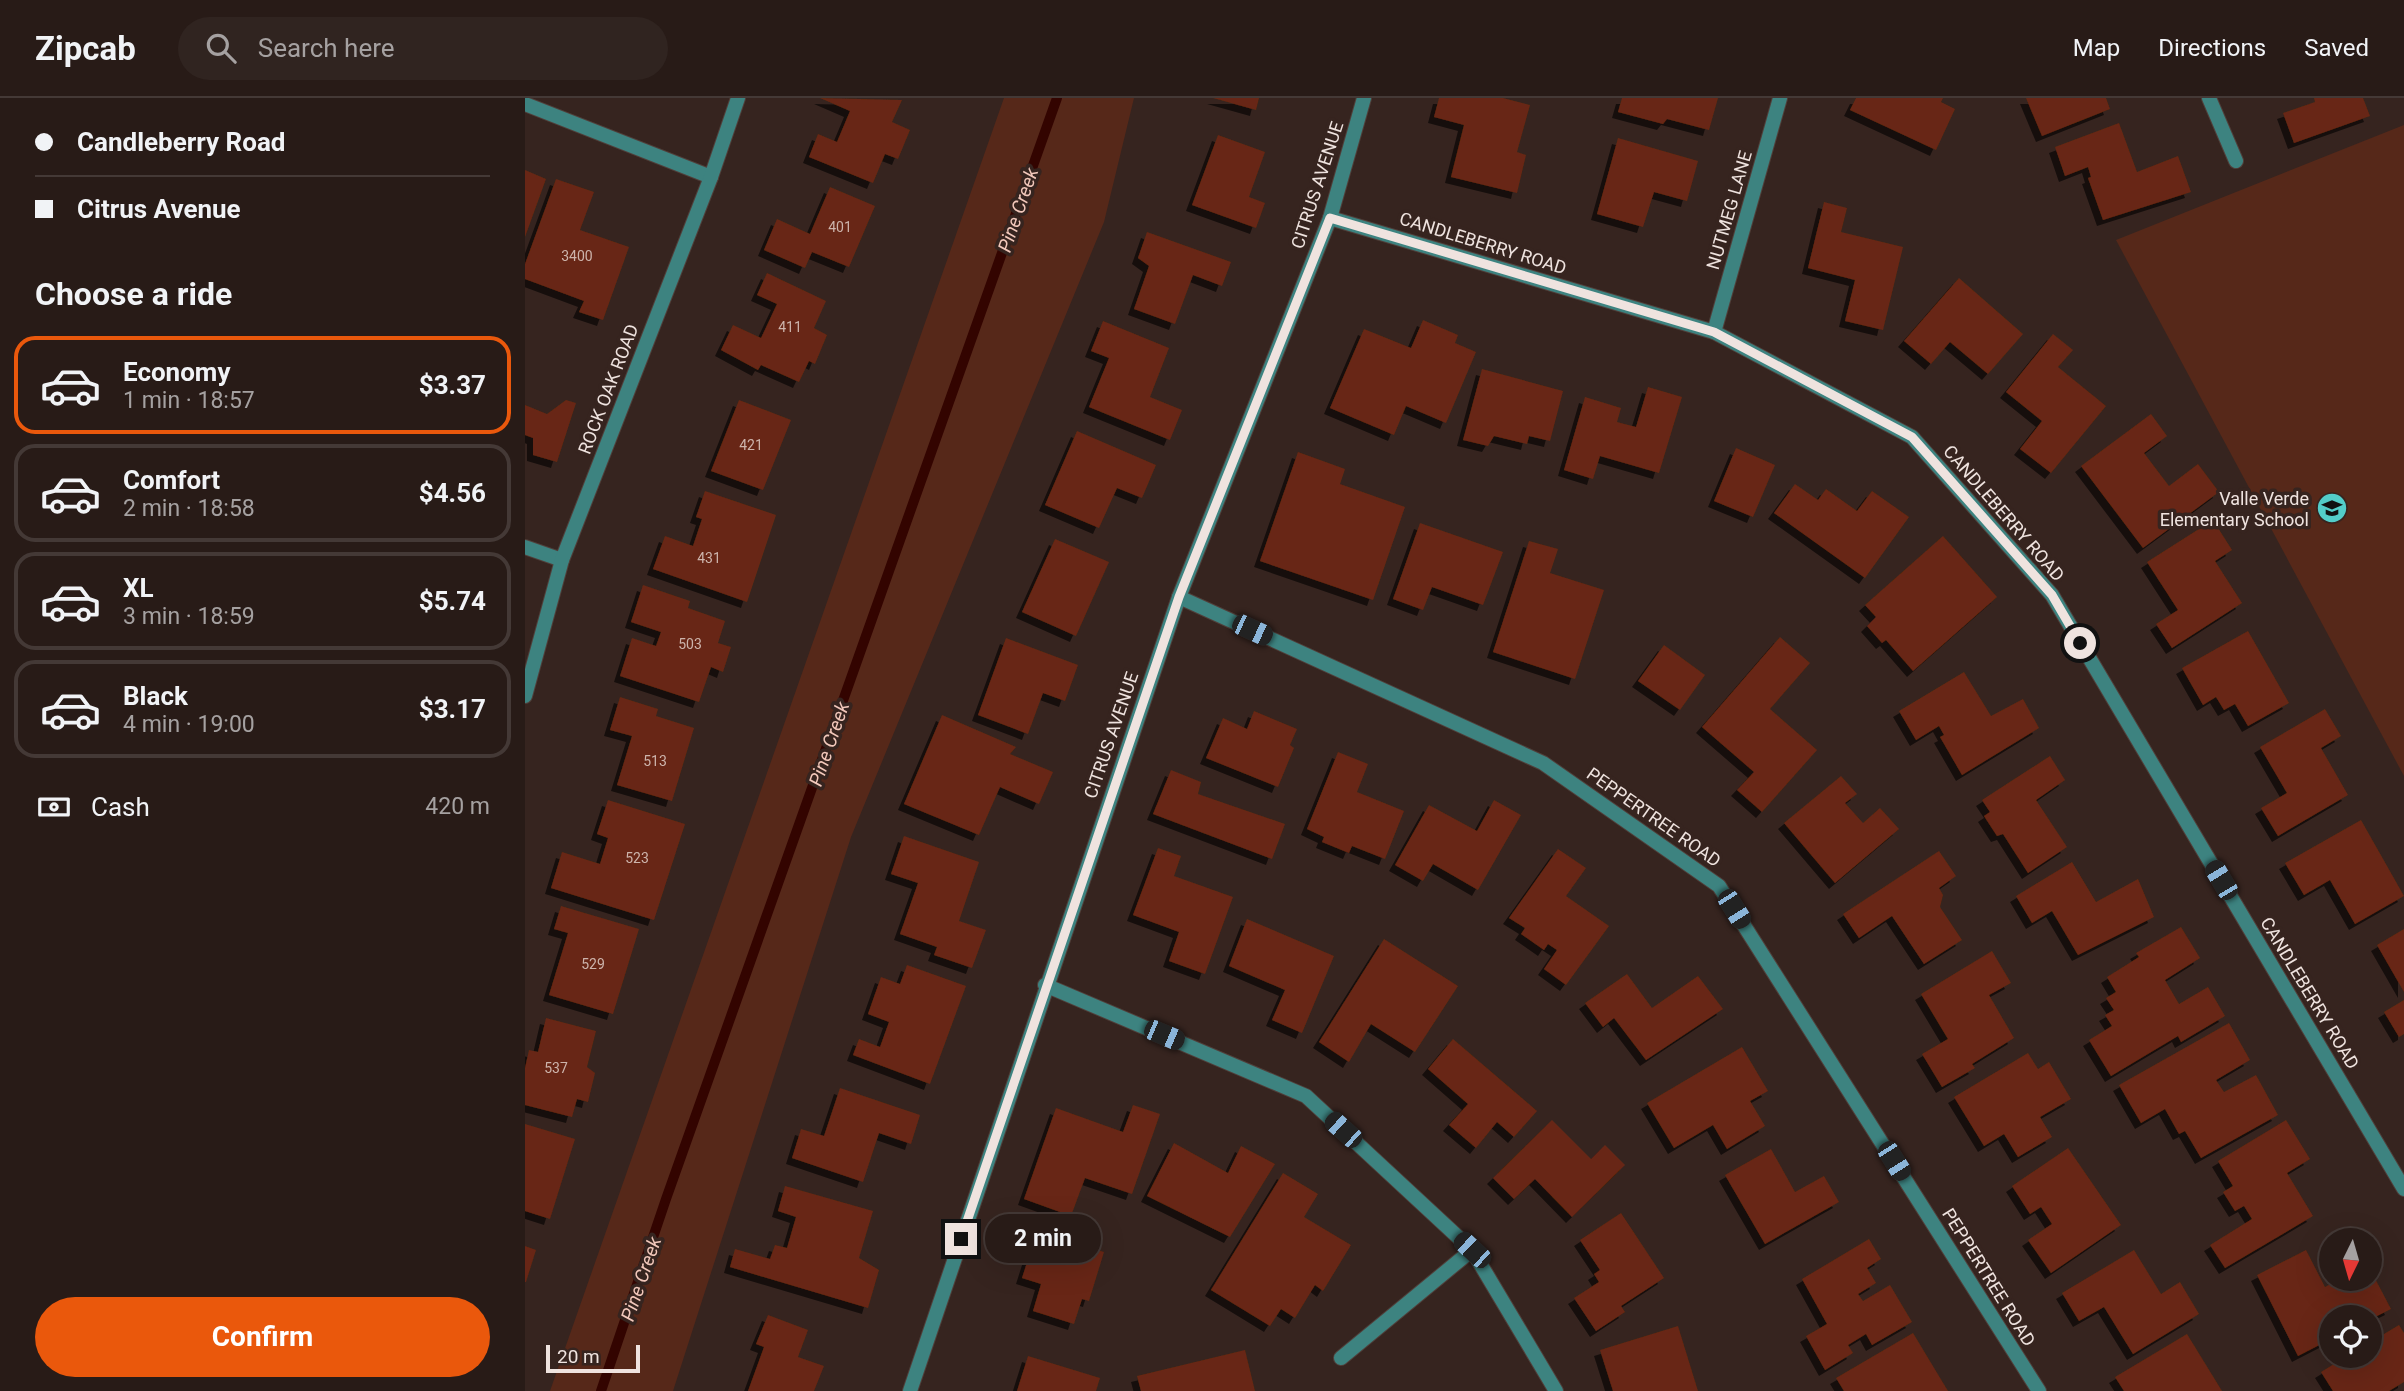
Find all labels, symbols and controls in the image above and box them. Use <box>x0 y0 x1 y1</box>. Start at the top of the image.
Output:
search box <box>178 17 668 80</box>
text: Zipcab <box>35 29 136 68</box>
icon: search <box>202 29 240 67</box>
text: Search here <box>258 33 395 63</box>
text: Map <box>2073 34 2120 62</box>
text: Directions <box>2158 34 2266 62</box>
text: Saved <box>2304 34 2369 62</box>
street label: CITRUS AVENUE <box>1287 119 1347 251</box>
text: Candleberry Road <box>77 127 285 157</box>
street label: NUTMEG LANE <box>1702 148 1756 272</box>
water label: Pine Creek <box>993 164 1043 255</box>
text: Citrus Avenue <box>77 194 241 224</box>
street label: CANDLEBERRY ROAD <box>1397 208 1569 278</box>
house number: 401 <box>828 219 852 235</box>
house number: 3400 <box>561 248 593 264</box>
text: Choose a ride <box>35 275 232 313</box>
house number: 411 <box>778 319 802 335</box>
street label: ROCK OAK ROAD <box>574 321 642 457</box>
icon: car <box>39 354 102 417</box>
text: Economy <box>123 357 230 387</box>
text: $3.37 <box>419 370 486 400</box>
text: 1 min · 18:57 <box>123 387 255 414</box>
house number: 421 <box>739 437 763 453</box>
street label: CANDLEBERRY ROAD <box>1939 441 2069 585</box>
icon: car <box>39 462 102 525</box>
text: Comfort <box>123 465 220 495</box>
text: $4.56 <box>419 478 486 508</box>
place label: Valle Verde Elementary School <box>2160 488 2309 530</box>
school or university icon: Valle Verde Elementary School <box>2315 491 2349 525</box>
text: 2 min · 18:58 <box>123 495 255 522</box>
house number: 431 <box>697 550 721 566</box>
icon: car <box>39 570 102 633</box>
text: XL <box>123 573 154 603</box>
text: $5.74 <box>419 586 486 616</box>
text: 3 min · 18:59 <box>123 603 255 630</box>
car <box>1229 612 1276 648</box>
route start <box>2064 627 2096 659</box>
house number: 503 <box>678 636 702 652</box>
street label: CITRUS AVENUE <box>1080 669 1142 801</box>
icon: car <box>39 678 102 741</box>
text: Black <box>123 681 188 711</box>
text: $3.17 <box>419 694 486 724</box>
water label: Pine Creek <box>804 698 854 789</box>
text: 4 min · 19:00 <box>123 711 255 738</box>
house number: 513 <box>643 753 667 769</box>
street label: PEPPERTREE ROAD <box>1583 763 1725 871</box>
icon: cash <box>35 788 73 826</box>
text: Cash <box>91 792 150 822</box>
text: 420 m <box>425 793 490 820</box>
house number: 523 <box>625 850 649 866</box>
car <box>2202 857 2241 903</box>
car <box>1714 886 1755 932</box>
street label: CANDLEBERRY ROAD <box>2256 913 2364 1073</box>
house number: 529 <box>581 956 605 972</box>
car <box>1141 1017 1188 1053</box>
house number: 537 <box>544 1060 568 1076</box>
car <box>1321 1108 1366 1152</box>
car <box>1874 1138 1915 1184</box>
street label: PEPPERTREE ROAD <box>1938 1204 2040 1350</box>
callout: 2 min <box>985 1214 1101 1264</box>
route end <box>945 1223 977 1255</box>
text: 2 min <box>1014 1225 1072 1252</box>
car <box>1450 1228 1495 1272</box>
north arrow <box>2319 1228 2382 1292</box>
map controls <box>2319 1228 2382 1368</box>
water label: Pine Creek <box>616 1233 666 1324</box>
button: Confirm <box>35 1297 490 1377</box>
button: locate <box>2319 1305 2382 1368</box>
scale bar <box>546 1342 641 1374</box>
text: 20 m <box>557 1345 600 1368</box>

